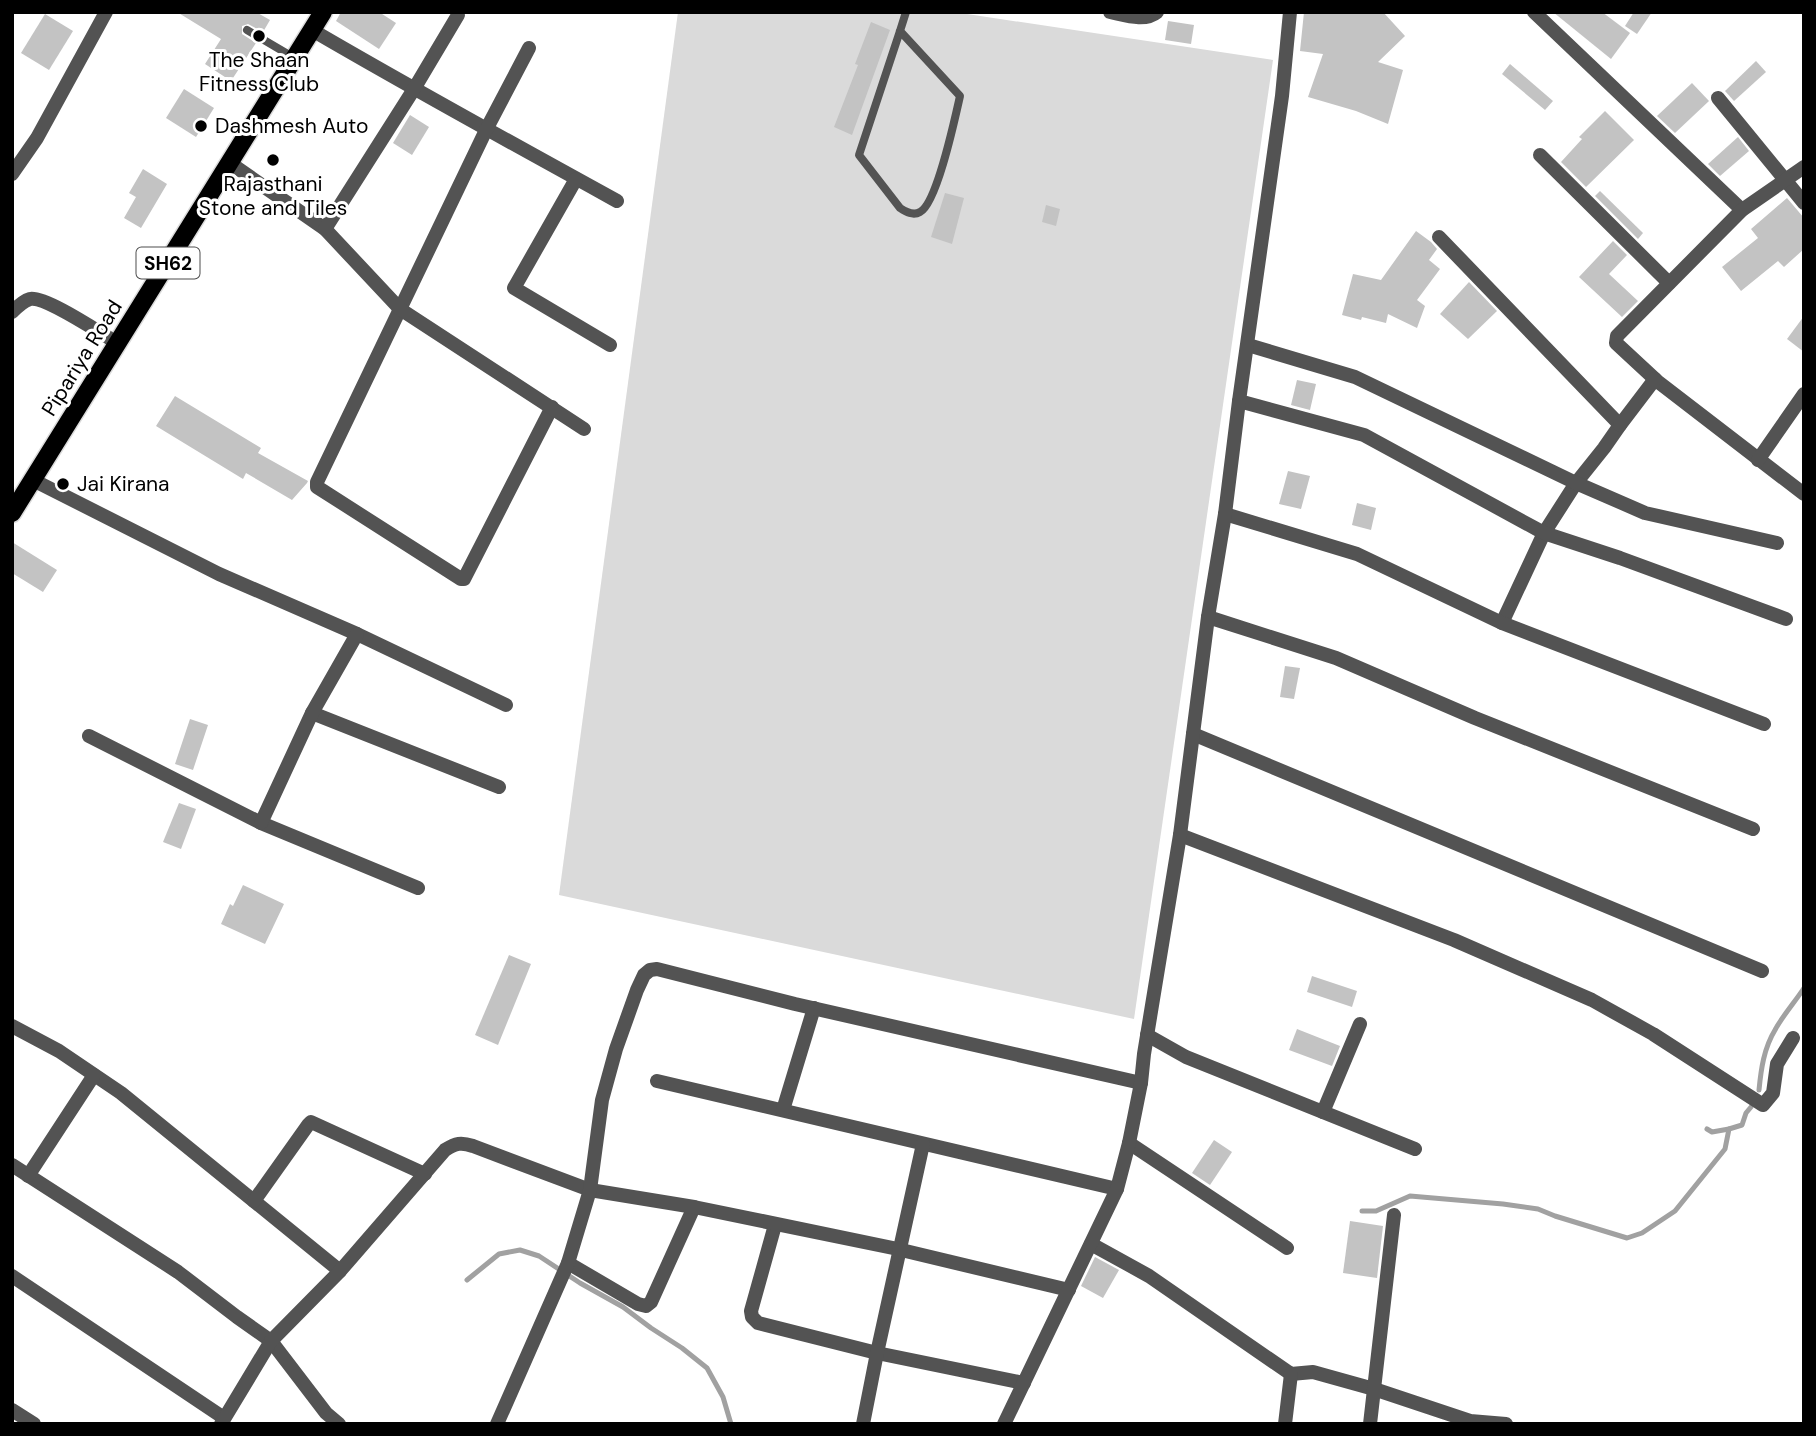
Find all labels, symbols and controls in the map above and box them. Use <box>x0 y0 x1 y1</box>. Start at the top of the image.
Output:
marker: The Shaan Fitness Club <box>251 28 267 44</box>
place label: The Shaan Fitness Club <box>199 46 319 98</box>
place label: Dashmesh Auto <box>215 112 368 140</box>
marker: Dashmesh Auto <box>193 118 209 134</box>
marker: Rajasthani Stone and Tiles <box>265 152 281 168</box>
place label: Rajasthani Stone and Tiles <box>199 170 347 222</box>
road number: SH62 <box>136 247 200 278</box>
street label: Pipariya Road <box>35 295 129 421</box>
place label: Jai Kirana <box>77 470 170 498</box>
marker: Jai Kirana <box>55 476 71 492</box>

